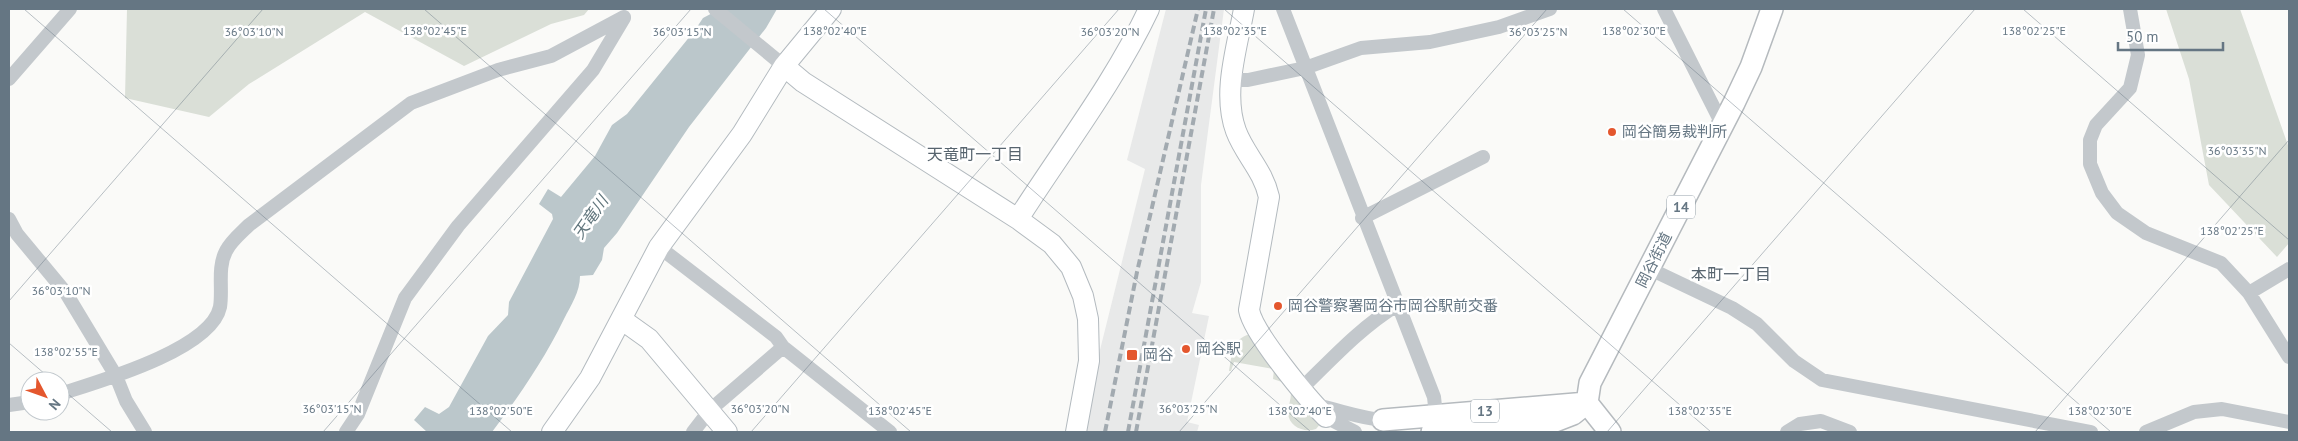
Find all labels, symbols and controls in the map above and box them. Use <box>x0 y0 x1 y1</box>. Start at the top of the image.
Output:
scale bar <box>2118 20 2223 52</box>
text: 138°02'45"E <box>403 23 467 38</box>
text: 138°02'40"E <box>803 23 867 38</box>
text: 138°02'35"E <box>1203 23 1267 38</box>
text: 138°02'30"E <box>1602 23 1666 38</box>
text: 138°02'25"E <box>2002 23 2066 38</box>
text: 36°03'10"N <box>224 24 284 39</box>
text: 36°03'15"N <box>652 24 712 39</box>
text: 36°03'20"N <box>1080 24 1140 39</box>
text: 36°03'25"N <box>1508 24 1568 39</box>
text: 50 m <box>2126 27 2159 46</box>
place label: 岡谷簡易裁判所 <box>1622 122 1727 141</box>
marker: 岡谷簡易裁判所 <box>1606 126 1618 138</box>
text: 36°03'35"N <box>2207 143 2267 158</box>
district label: 天竜町一丁目 <box>927 144 1023 164</box>
water label: 天竜川 <box>568 190 613 242</box>
road number: 14 <box>1667 196 1695 218</box>
text: 138°02'25"E <box>2200 223 2264 238</box>
street label: 岡谷街道 <box>1631 229 1676 291</box>
district label: 本町一丁目 <box>1691 264 1771 284</box>
text: 36°03'10"N <box>31 283 91 298</box>
place label: 岡谷警察署岡谷市岡谷駅前交番 <box>1288 296 1498 315</box>
marker: 岡谷警察署岡谷市岡谷駅前交番 <box>1272 300 1284 312</box>
place label: 岡谷駅 <box>1196 339 1241 358</box>
marker: 岡谷駅 <box>1180 343 1192 355</box>
text: 138°02'55"E <box>34 344 98 359</box>
place label: 岡谷 <box>1143 345 1173 364</box>
marker: 岡谷 <box>1125 348 1139 362</box>
north arrow <box>20 371 70 421</box>
text: N <box>45 395 65 414</box>
road number: 13 <box>1471 400 1499 422</box>
text: 36°03'15"N <box>302 401 362 416</box>
text: 36°03'20"N <box>730 401 790 416</box>
text: 36°03'25"N <box>1158 401 1218 416</box>
text: 138°02'50"E <box>469 403 533 418</box>
text: 138°02'45"E <box>868 403 932 418</box>
text: 138°02'40"E <box>1268 403 1332 418</box>
text: 138°02'35"E <box>1668 403 1732 418</box>
text: 138°02'30"E <box>2068 403 2132 418</box>

